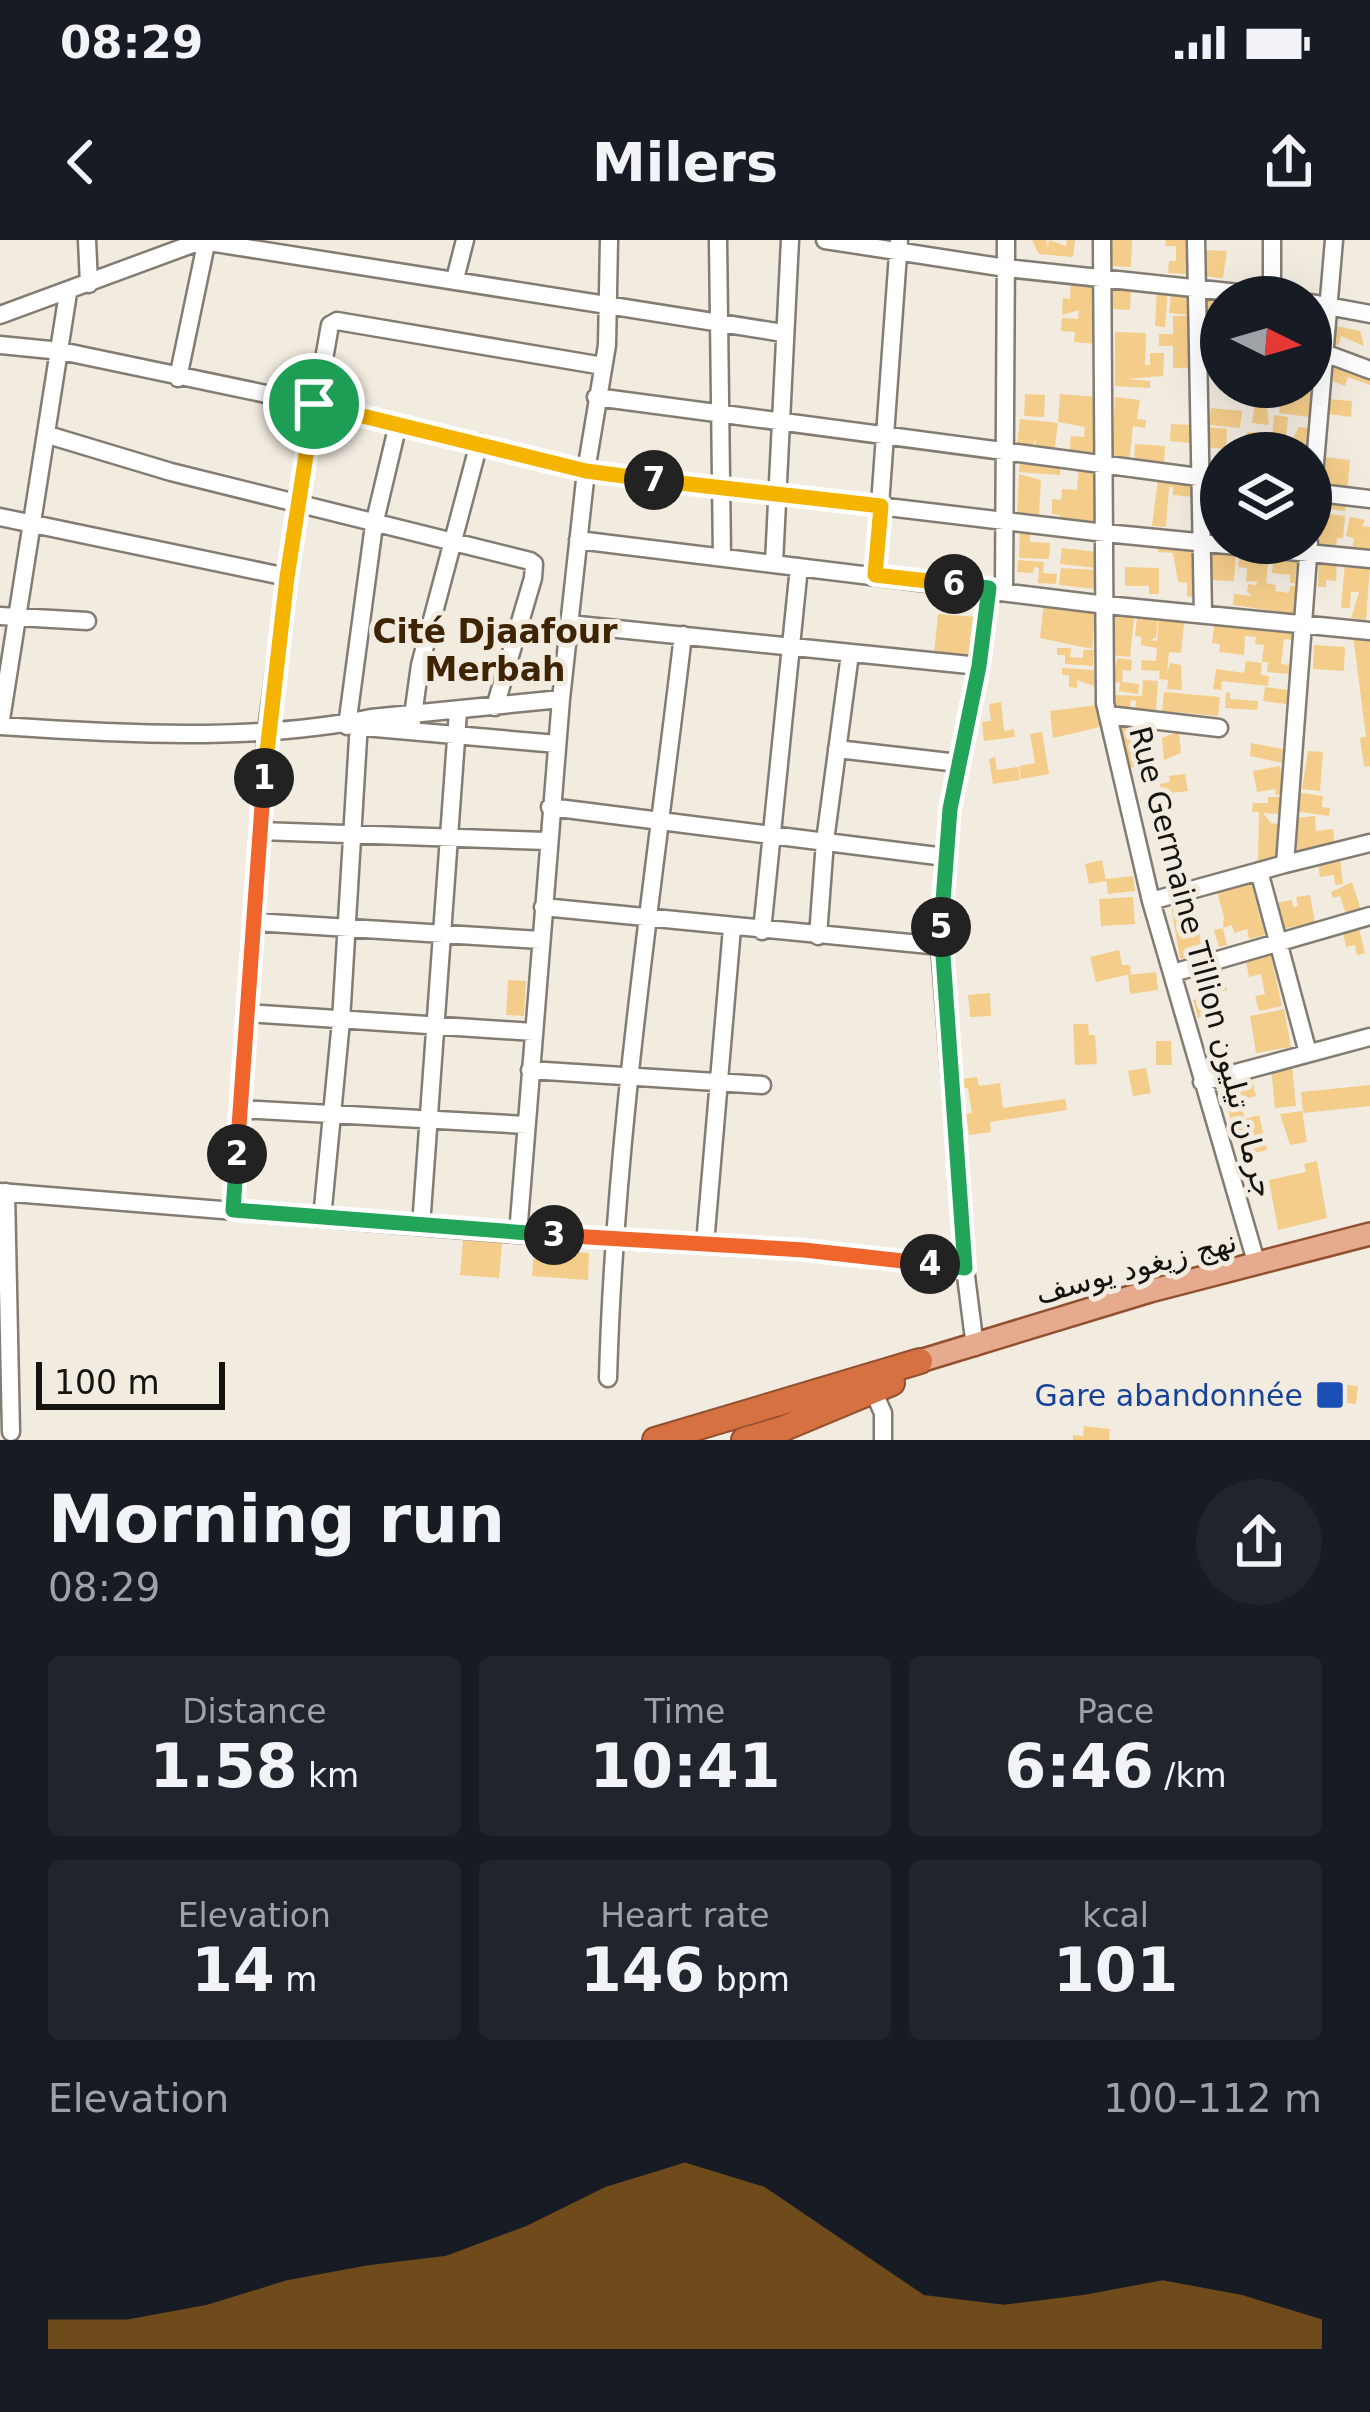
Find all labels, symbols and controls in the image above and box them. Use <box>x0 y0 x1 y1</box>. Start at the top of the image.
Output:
text: 08:29 <box>60 16 203 69</box>
icon: back <box>48 129 114 195</box>
icon: share <box>1256 129 1322 195</box>
text: Milers <box>592 131 778 194</box>
north arrow <box>1200 276 1332 408</box>
map controls <box>1200 276 1332 564</box>
pin <box>263 353 365 455</box>
icon: arrive <box>281 371 347 437</box>
button: layers <box>1200 432 1332 564</box>
pin: 7 <box>624 450 684 510</box>
text: 7 <box>643 460 665 499</box>
pin: 6 <box>924 554 984 614</box>
text: 6 <box>943 564 965 603</box>
district label: Cité Djaafour Merbah <box>372 612 618 689</box>
street label: Rue Germaine Tillion جرمان تيليون <box>1122 723 1282 1201</box>
pin: 1 <box>234 748 294 808</box>
text: 1 <box>253 758 275 797</box>
pin: 5 <box>911 897 971 957</box>
text: 5 <box>930 907 952 946</box>
pin: 2 <box>207 1124 267 1184</box>
text: 2 <box>226 1134 248 1173</box>
pin: 3 <box>524 1205 584 1265</box>
text: 3 <box>543 1215 565 1254</box>
street label: نهج زيغود يوسف <box>1032 1223 1241 1312</box>
pin: 4 <box>900 1234 960 1294</box>
text: 4 <box>919 1244 941 1283</box>
scale bar <box>36 1356 225 1409</box>
text: 100 m <box>54 1363 160 1402</box>
place label: Gare abandonnée <box>1035 1378 1303 1413</box>
marker: Gare abandonnée <box>1314 1379 1346 1411</box>
button: share <box>1196 1479 1322 1605</box>
text: Morning run <box>48 1481 505 1558</box>
text: 08:29 <box>48 1565 160 1610</box>
text: Distance <box>182 1692 326 1731</box>
text: Time <box>645 1692 725 1731</box>
text: Pace <box>1077 1692 1154 1731</box>
text: 1.58 <box>149 1731 297 1801</box>
text: 10:41 <box>589 1731 780 1801</box>
text: 6:46 <box>1005 1731 1154 1801</box>
text: km <box>297 1756 359 1795</box>
text: /km <box>1154 1756 1227 1795</box>
text: Elevation <box>178 1896 331 1935</box>
text: Heart rate <box>600 1896 770 1935</box>
text: kcal <box>1082 1896 1149 1935</box>
text: 14 <box>191 1935 275 2005</box>
text: 146 <box>580 1935 705 2005</box>
text: 101 <box>1053 1935 1178 2005</box>
text: m <box>275 1960 317 1999</box>
text: bpm <box>705 1960 790 1999</box>
text: Elevation <box>48 2076 229 2121</box>
text: 100–112 m <box>1103 2076 1322 2121</box>

